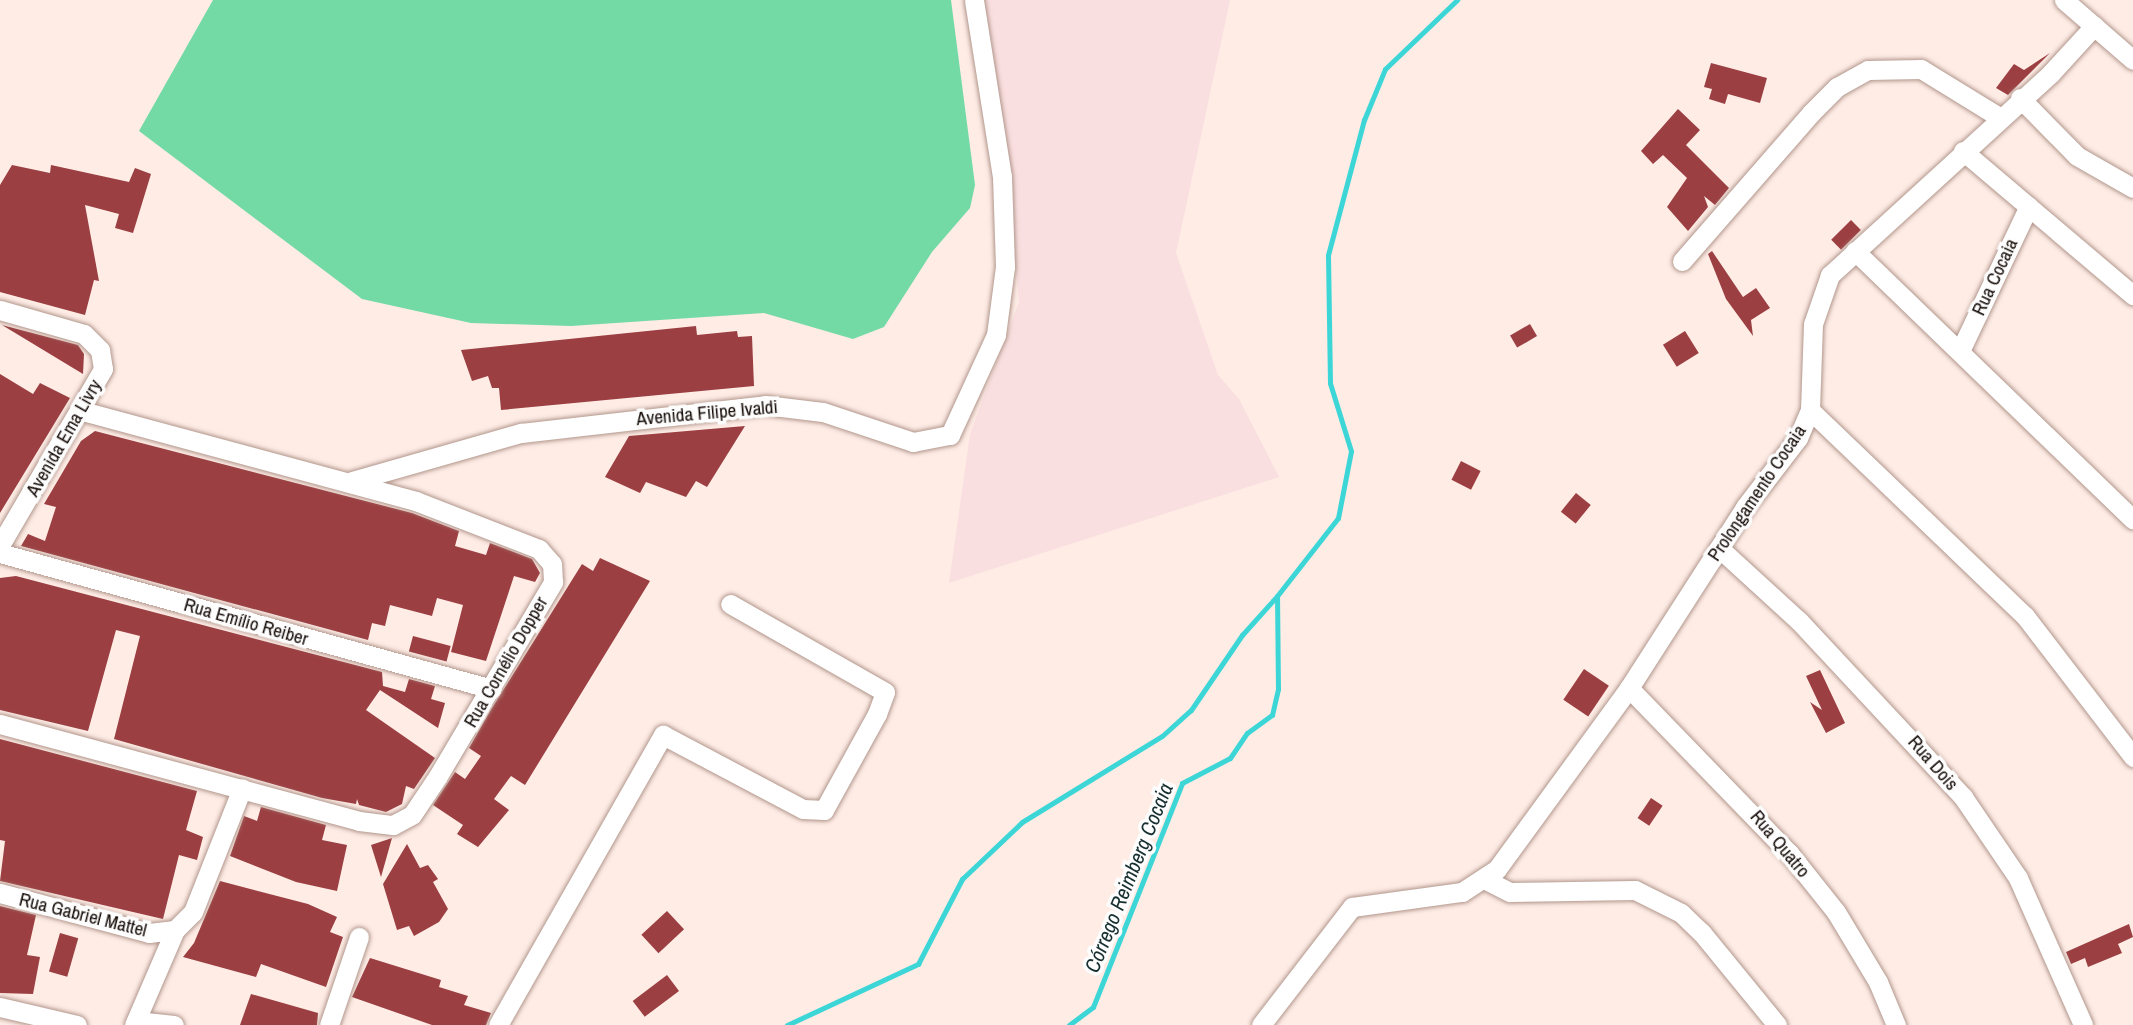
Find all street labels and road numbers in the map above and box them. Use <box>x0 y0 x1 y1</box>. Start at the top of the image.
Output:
street label: Rua Cocaia <box>1967 235 2023 319</box>
street label: Avenida Ema Livry <box>21 375 107 501</box>
street label: Avenida Filipe Ivaldi <box>635 395 779 431</box>
street label: Prolongamento Cocaia <box>1703 421 1811 565</box>
street label: Rua Emílio Reiber <box>181 593 311 651</box>
street label: Rua Cornélio Dopper <box>459 593 553 731</box>
street label: Rua Dois <box>1903 731 1963 795</box>
street label: Rua Quatro <box>1745 806 1815 882</box>
street label: Rua Gabriel Mattel <box>17 888 149 942</box>

